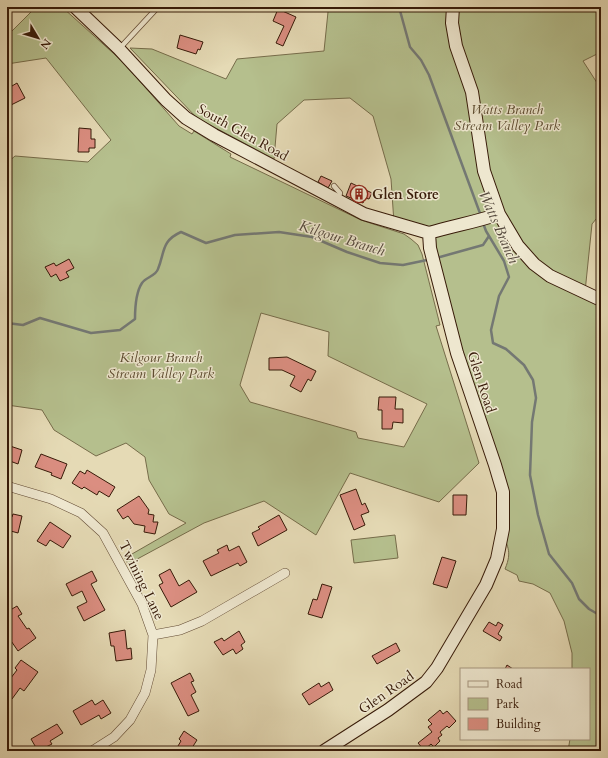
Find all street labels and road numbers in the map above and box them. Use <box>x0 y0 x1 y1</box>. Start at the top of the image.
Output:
street label: South Glen Road <box>194 99 292 166</box>
street label: Glen Road <box>463 349 501 416</box>
street label: Twining Lane <box>114 538 169 623</box>
street label: Glen Road <box>355 666 418 718</box>

